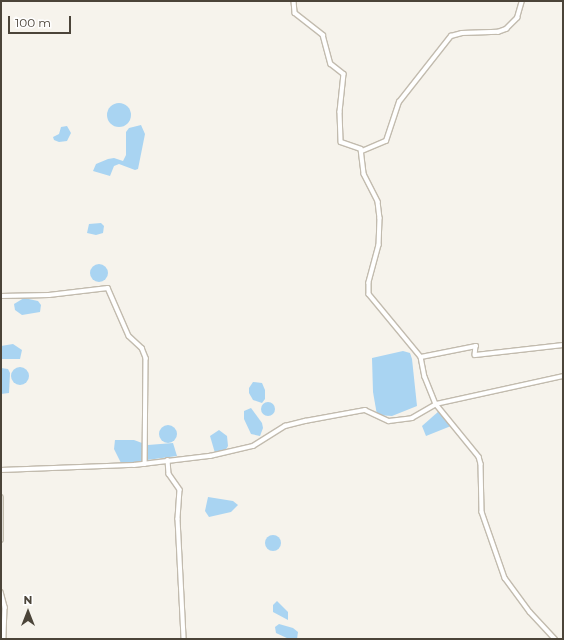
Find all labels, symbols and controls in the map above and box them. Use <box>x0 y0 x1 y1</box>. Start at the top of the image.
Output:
scale bar <box>10 8 73 34</box>
text: 100 m <box>15 15 51 30</box>
north arrow <box>8 592 48 632</box>
text: N <box>24 593 32 607</box>

